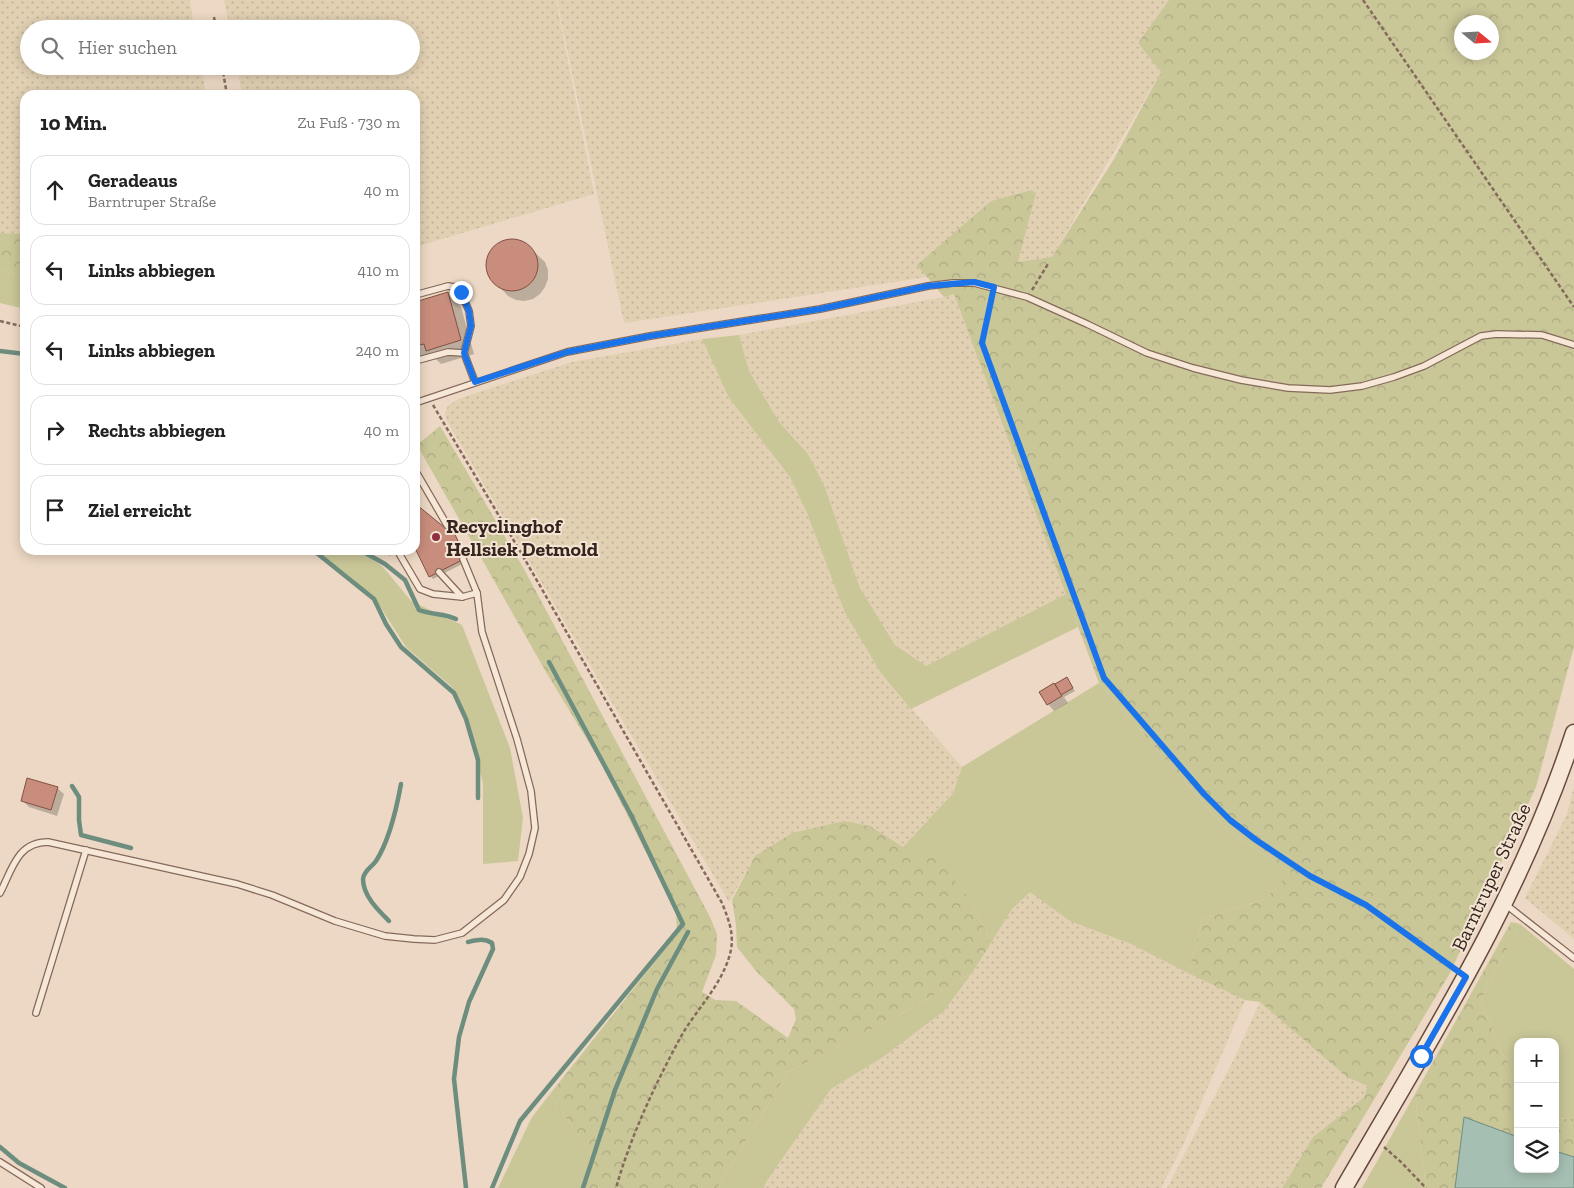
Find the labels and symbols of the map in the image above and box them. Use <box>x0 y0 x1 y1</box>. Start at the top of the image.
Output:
north arrow <box>1454 15 1499 60</box>
route end <box>450 281 473 304</box>
place label: Recyclinghof Hellsiek Detmold <box>446 514 599 561</box>
marker: Recyclinghof Hellsiek Detmold <box>430 531 442 543</box>
street label: Barntruper Straße <box>1446 799 1536 955</box>
route start <box>1410 1045 1433 1068</box>

